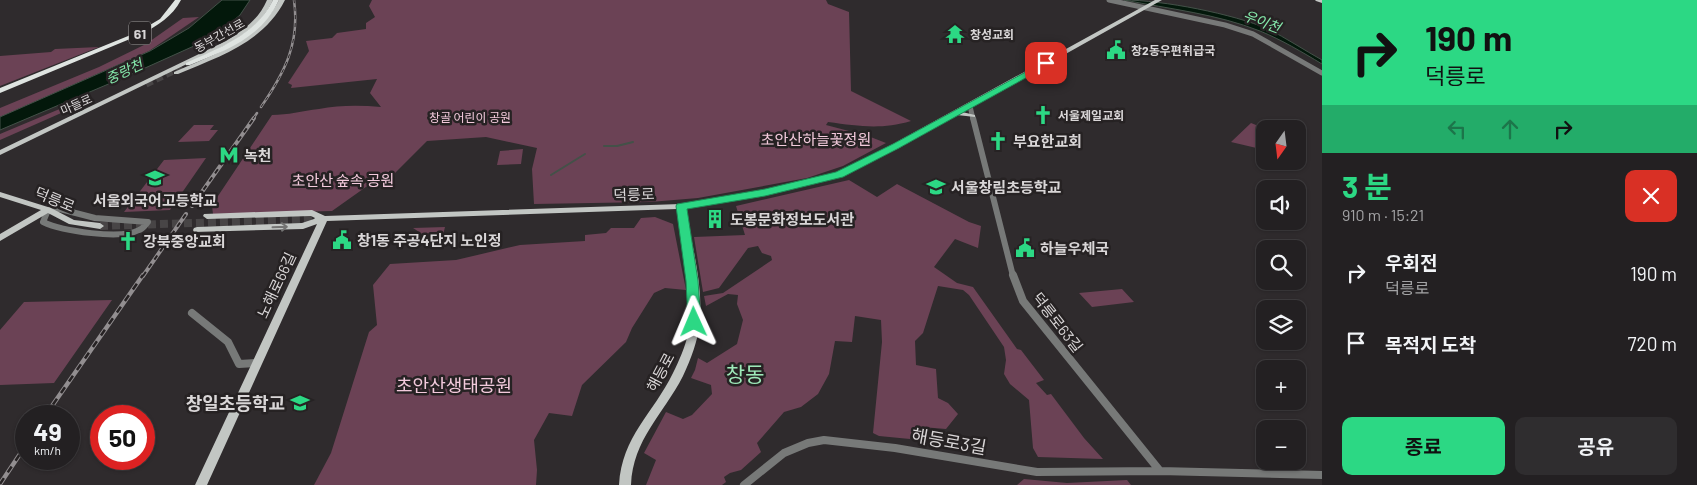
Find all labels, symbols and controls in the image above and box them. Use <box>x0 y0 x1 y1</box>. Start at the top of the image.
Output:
water label: 우이천 <box>1241 6 1284 36</box>
street label: 동부간선로 <box>191 15 247 55</box>
text: 190 m <box>1425 16 1512 58</box>
icon: right <box>1342 20 1407 85</box>
road number: 61 <box>129 22 151 44</box>
temple icon: 창성교회 <box>944 23 966 45</box>
place label: 창성교회 <box>970 27 1014 41</box>
public building icon: 창2동우편취급국 <box>1105 39 1127 61</box>
pin <box>1025 42 1067 84</box>
place label: 창2동우편취급국 <box>1131 43 1215 57</box>
icon: arrive <box>1032 49 1060 77</box>
water label: 중랑천 <box>103 55 146 87</box>
text: 덕릉로 <box>1425 62 1486 88</box>
street label: 마들로 <box>58 91 94 117</box>
church icon: 서울제일교회 <box>1032 104 1054 126</box>
place label: 서울제일교회 <box>1058 108 1124 122</box>
park label: 창골 어린이 공원 <box>429 110 511 124</box>
icon: left <box>1443 115 1471 143</box>
icon: ahead <box>1496 115 1524 143</box>
icon: right <box>1549 115 1577 143</box>
north arrow <box>1256 120 1306 170</box>
map controls <box>1256 120 1306 470</box>
park label: 초안산하늘꽃정원 <box>761 130 871 148</box>
church icon: 부요한교회 <box>987 130 1009 152</box>
place label: 부요한교회 <box>1013 132 1082 150</box>
metro station icon: 녹천 <box>218 144 240 166</box>
place label: 녹천 <box>244 146 272 164</box>
school or university icon: 서울외국어고등학교 <box>144 167 166 189</box>
text: 3 분 <box>1342 168 1392 204</box>
button: close <box>1625 170 1677 222</box>
park label: 초안산 숲속 공원 <box>292 171 394 189</box>
school or university icon: 서울창림초등학교 <box>925 176 947 198</box>
place label: 서울창림초등학교 <box>951 178 1062 196</box>
button: sound <box>1256 180 1306 230</box>
street label: 덕릉로 <box>32 183 78 215</box>
street label: 덕릉로 <box>613 184 655 204</box>
place label: 서울외국어고등학교 <box>93 191 217 209</box>
text: 910 m · 15:21 <box>1342 205 1424 224</box>
building icon: 도봉문화정보도서관 <box>704 208 726 230</box>
place label: 도봉문화정보도서관 <box>730 210 854 228</box>
one-way arrow <box>272 222 288 232</box>
public building icon: 창1동 주공4단지 노인정 <box>331 229 353 251</box>
church icon: 강북중앙교회 <box>117 230 139 252</box>
place label: 창1동 주공4단지 노인정 <box>357 231 502 249</box>
place label: 강북중앙교회 <box>143 232 226 250</box>
public building icon: 하늘우체국 <box>1014 237 1036 259</box>
place label: 하늘우체국 <box>1040 239 1109 257</box>
button: search <box>1256 240 1306 290</box>
street label: 노해로66길 <box>253 249 299 321</box>
text: 우회전 <box>1385 251 1437 274</box>
icon: right <box>1342 259 1370 287</box>
text: 190 m <box>1630 262 1677 285</box>
text: 덕릉로 <box>1385 278 1429 297</box>
street label: 덕릉로63길 <box>1029 289 1087 355</box>
position arrow <box>667 295 719 347</box>
button: layers <box>1256 300 1306 350</box>
icon: arrive <box>1342 329 1370 357</box>
text: 720 m <box>1628 332 1677 355</box>
text: 목적지 도착 <box>1385 333 1476 356</box>
street label: 해등로 <box>642 349 678 395</box>
button: + <box>1256 360 1306 410</box>
district label: 창동 <box>726 361 764 386</box>
park label: 초안산생태공원 <box>396 374 512 396</box>
place label: 창일초등학교 <box>186 392 285 414</box>
school or university icon: 창일초등학교 <box>289 392 311 414</box>
speed limit sign: 50 <box>90 405 155 470</box>
text: 49 <box>33 416 62 446</box>
button: 종료 <box>1342 417 1505 475</box>
button: 공유 <box>1515 417 1677 475</box>
button: − <box>1256 420 1306 470</box>
street label: 해등로3길 <box>910 424 988 458</box>
text: km/h <box>34 443 61 457</box>

